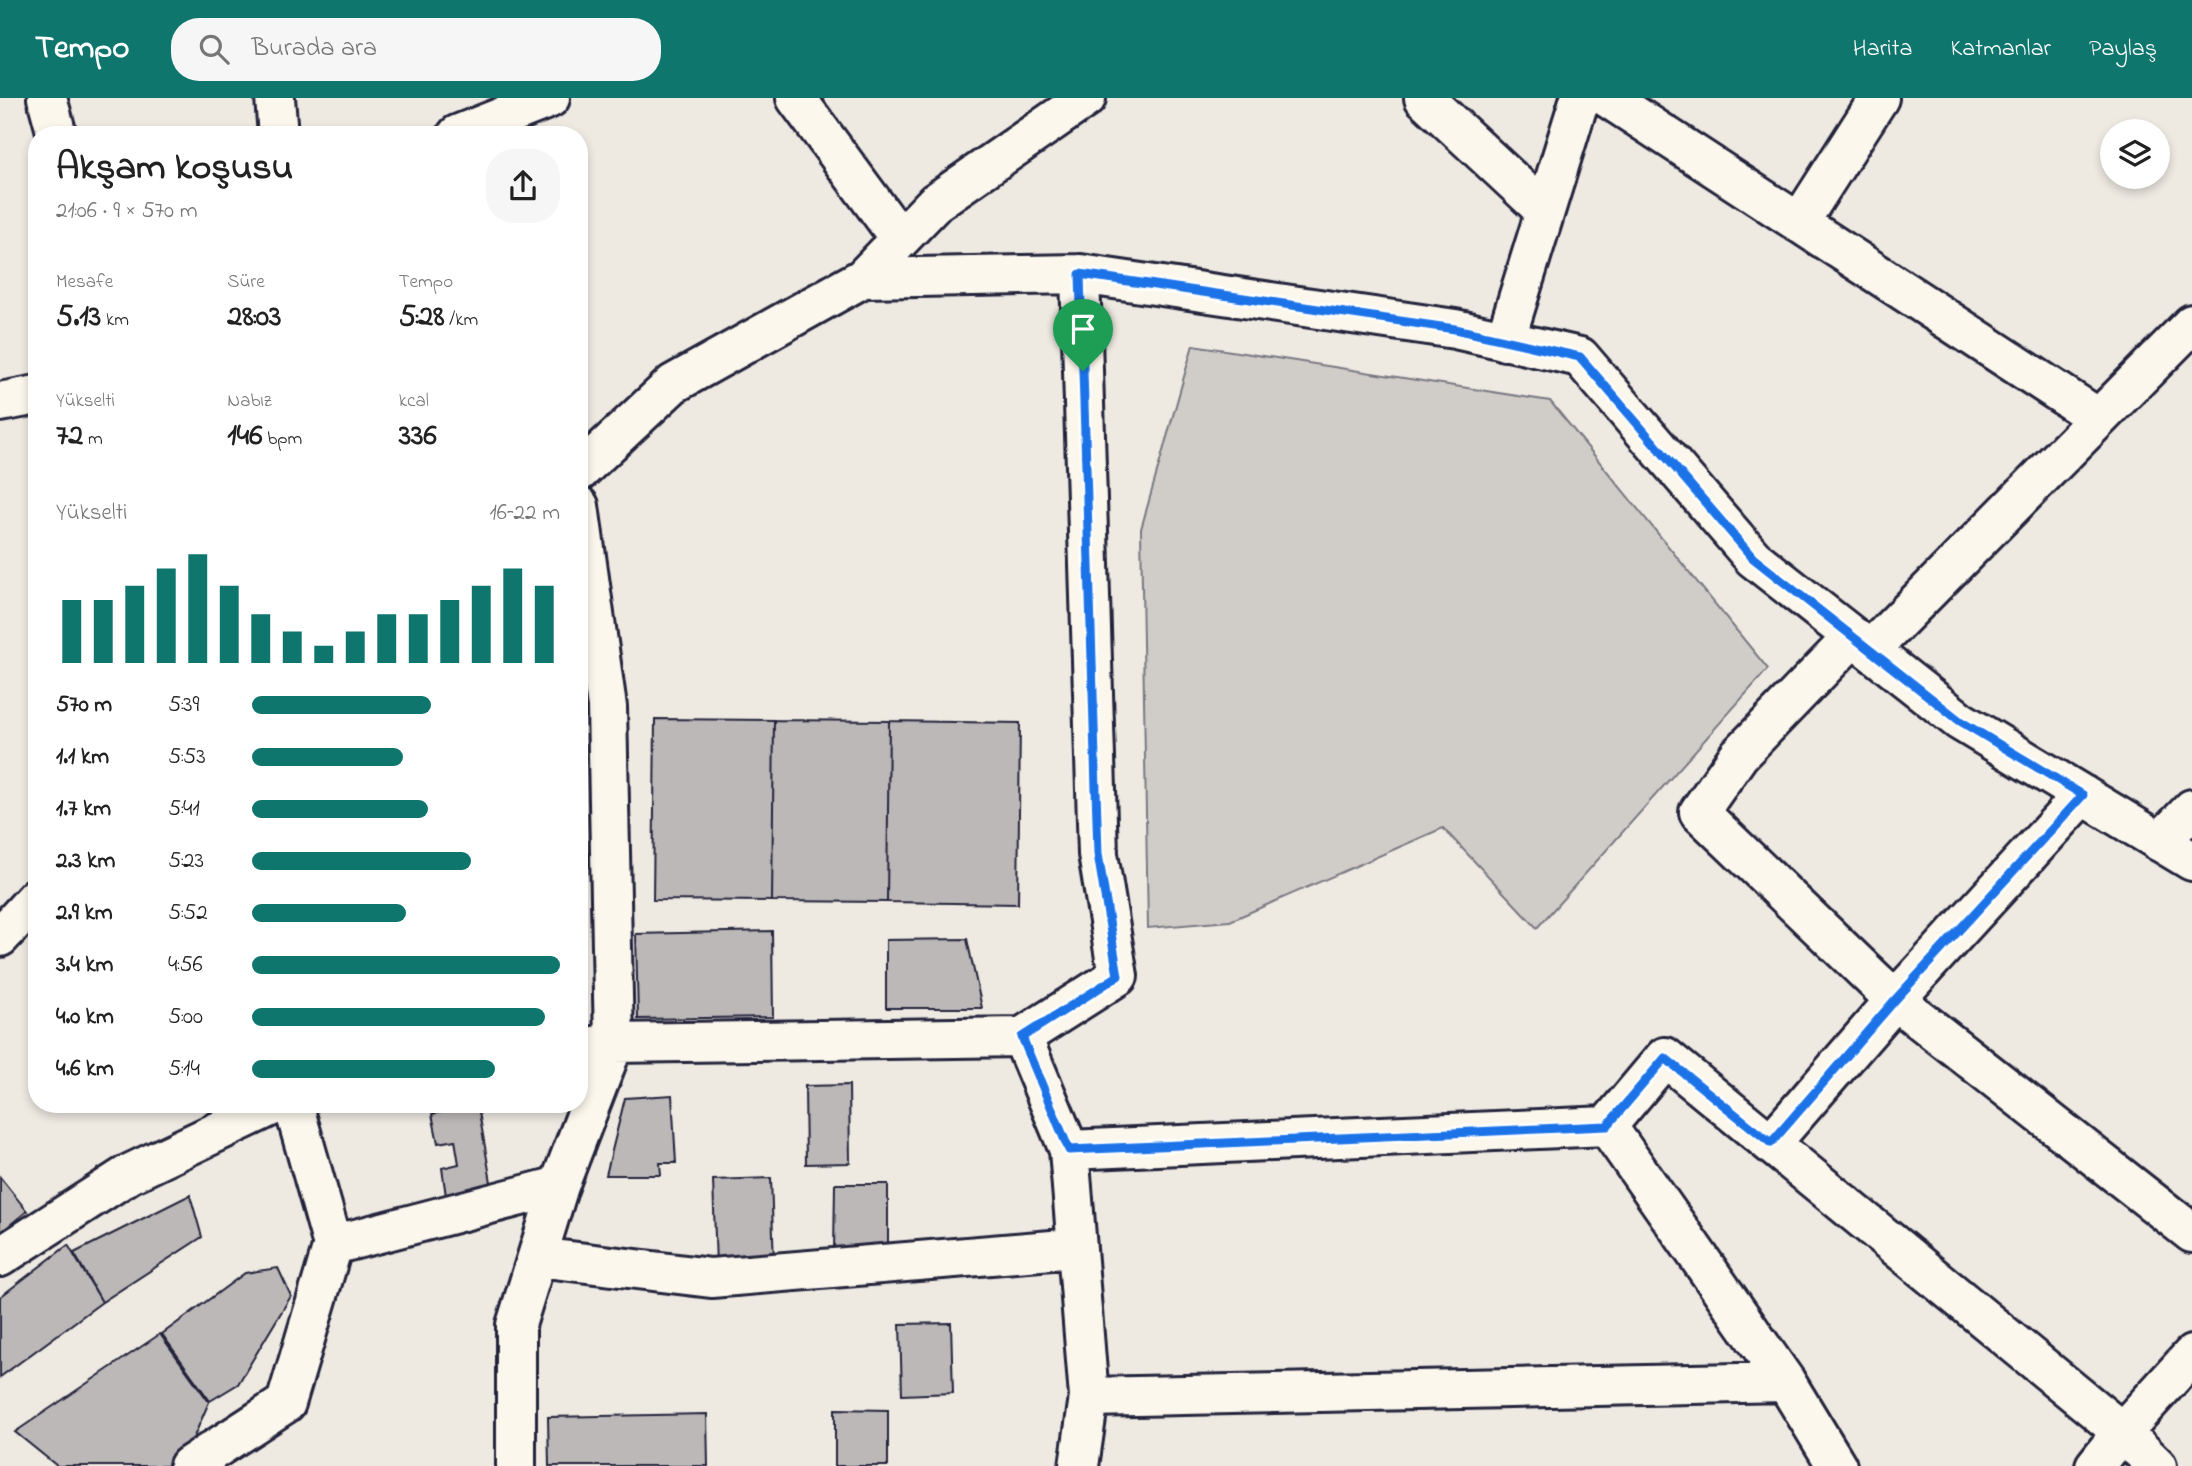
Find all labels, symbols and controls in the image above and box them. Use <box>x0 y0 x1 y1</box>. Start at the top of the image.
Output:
search box <box>171 18 661 81</box>
text: Tempo <box>35 25 129 73</box>
icon: search <box>195 30 233 68</box>
text: Burada ara <box>251 30 377 68</box>
text: Harita <box>1853 32 1913 67</box>
text: Katmanlar <box>1951 32 2051 67</box>
text: Paylaş <box>2089 32 2157 67</box>
map controls <box>2100 119 2170 189</box>
button: layers <box>2100 119 2170 189</box>
text: Akşam koşusu <box>56 141 293 197</box>
button: share <box>486 149 560 223</box>
text: 21:06 · 9 × 570 m <box>56 195 198 228</box>
text: Mesafe <box>56 269 113 296</box>
text: Süre <box>227 269 265 296</box>
text: Tempo <box>399 269 453 296</box>
text: 5.13 <box>56 296 101 340</box>
text: 28:03 <box>227 296 281 340</box>
text: 5:28 <box>399 296 445 340</box>
pin <box>1053 299 1113 371</box>
text: km <box>101 307 129 334</box>
text: /km <box>445 307 478 334</box>
icon: arrive <box>1064 310 1102 348</box>
text: Yükselti <box>56 388 115 415</box>
text: Nabız <box>227 388 272 415</box>
text: kcal <box>399 388 429 415</box>
text: 72 <box>56 415 83 459</box>
text: 146 <box>227 415 262 459</box>
text: 336 <box>399 415 437 459</box>
text: m <box>83 426 103 453</box>
text: bpm <box>262 426 302 453</box>
text: Yükselti <box>56 497 127 530</box>
text: 16–22 m <box>489 497 560 530</box>
text: 570 m <box>56 689 112 722</box>
text: 5:39 <box>168 689 200 722</box>
text: 1.1 km <box>56 741 109 774</box>
text: 5:53 <box>168 741 206 774</box>
text: 1.7 km <box>56 793 111 826</box>
text: 5:41 <box>168 793 200 826</box>
text: 2.3 km <box>56 845 115 878</box>
text: 5:23 <box>168 845 204 878</box>
text: 2.9 km <box>56 897 113 930</box>
text: 5:52 <box>168 897 208 930</box>
text: 3.4 km <box>56 949 113 982</box>
text: 4:56 <box>168 949 203 982</box>
text: 4.0 km <box>56 1001 114 1034</box>
text: 5:00 <box>168 1001 203 1034</box>
text: 4.6 km <box>56 1053 114 1086</box>
text: 5:14 <box>168 1053 200 1086</box>

